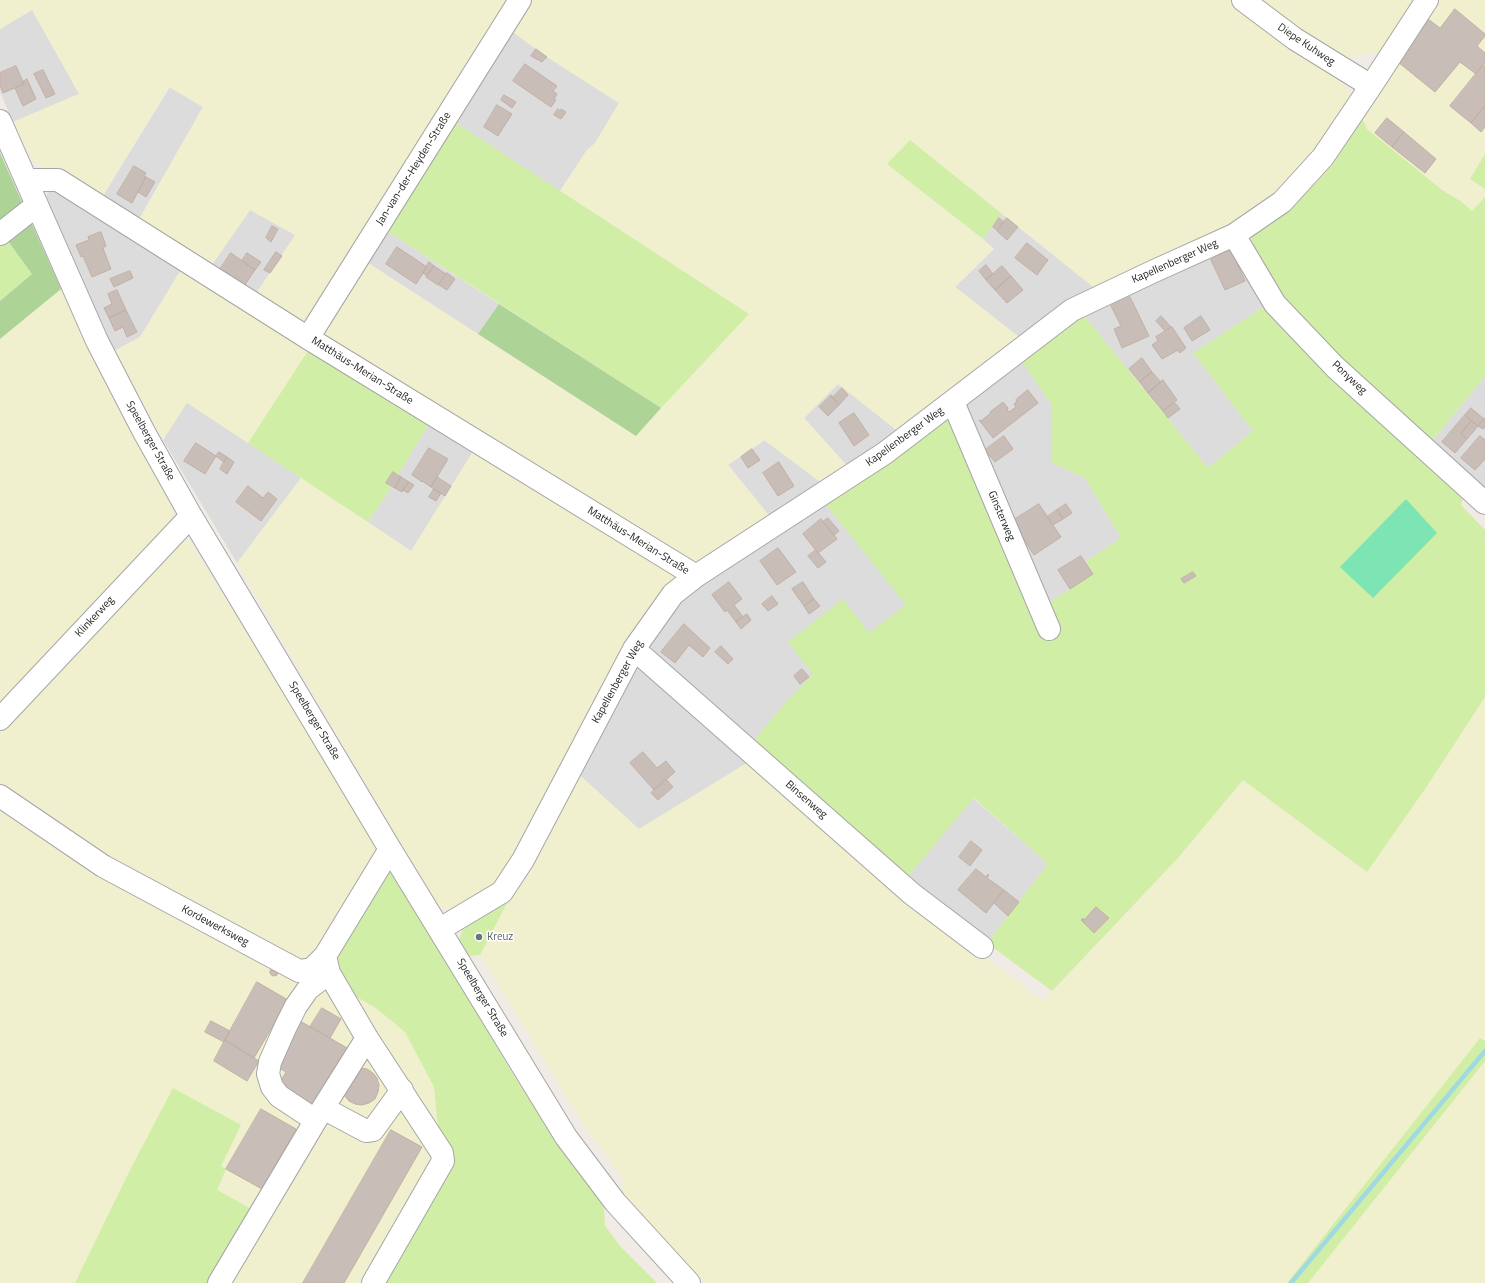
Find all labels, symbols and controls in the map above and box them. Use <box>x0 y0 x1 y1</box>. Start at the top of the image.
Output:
street label: Diepe Kuhweg <box>1275 21 1337 69</box>
street label: Jan-van-der-Heyden-Straße <box>374 110 454 228</box>
street label: Kapellenberger Weg <box>1130 237 1220 287</box>
street label: Matthäus-Merian-Straße <box>309 334 415 408</box>
street label: Ponyweg <box>1329 359 1369 397</box>
street label: Speelberger Straße <box>123 399 177 483</box>
street label: Kapellenberger Weg <box>864 404 946 470</box>
street label: Ginsterweg <box>985 489 1017 543</box>
street label: Matthäus-Merian-Straße <box>585 504 691 578</box>
street label: Klinkerweg <box>73 594 117 640</box>
street label: Kapellenberger Weg <box>590 638 646 726</box>
street label: Speelberger Straße <box>285 680 343 762</box>
street label: Binsenweg <box>782 778 830 822</box>
street label: Kordewerksweg <box>179 903 251 949</box>
place label: Kreuz <box>487 930 513 944</box>
marker: Kreuz <box>474 932 484 942</box>
street label: Speelberger Straße <box>453 957 511 1039</box>

